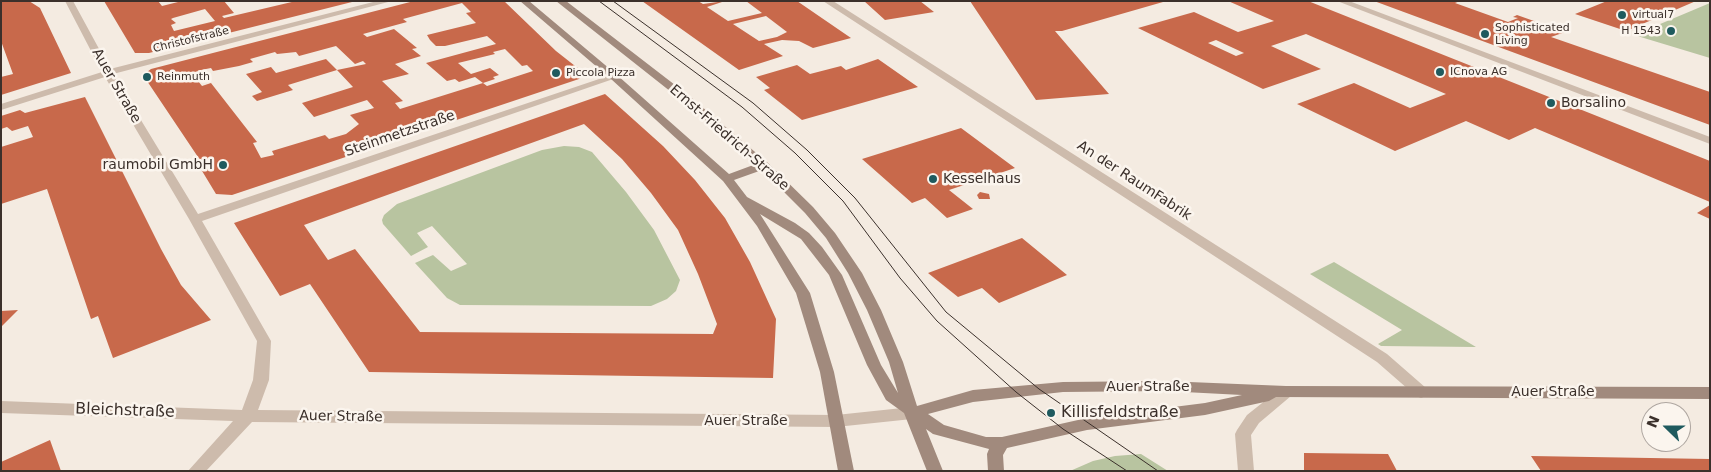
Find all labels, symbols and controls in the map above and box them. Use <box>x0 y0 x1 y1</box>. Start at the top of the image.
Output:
place label: virtual7 <box>1632 8 1674 22</box>
marker: virtual7 <box>1616 9 1628 21</box>
place label: Sophisticated Living <box>1495 21 1570 47</box>
street label: Christofstraße <box>152 24 230 56</box>
place label: H 1543 <box>1621 24 1661 38</box>
marker: H 1543 <box>1665 25 1677 37</box>
marker: Sophisticated Living <box>1479 28 1491 40</box>
street label: Auer Straße <box>88 46 144 126</box>
place label: ICnova AG <box>1450 65 1507 79</box>
place label: Piccola Pizza <box>566 66 635 80</box>
marker: ICnova AG <box>1434 66 1446 78</box>
marker: Piccola Pizza <box>550 67 562 79</box>
place label: Reinmuth <box>157 70 210 84</box>
marker: Reinmuth <box>141 71 153 83</box>
street label: Ernst-Friedrich-Straße <box>666 82 792 194</box>
place label: Borsalino <box>1561 95 1626 111</box>
marker: Borsalino <box>1545 97 1557 109</box>
street label: Steinmetzstraße <box>343 107 457 161</box>
street label: An der RaumFabrik <box>1074 138 1194 224</box>
place label: raumobil GmbH <box>103 157 213 173</box>
marker: raumobil GmbH <box>217 159 229 171</box>
place label: Kesselhaus <box>943 171 1021 187</box>
marker: Kesselhaus <box>927 173 939 185</box>
street label: Auer Straße <box>1106 379 1190 395</box>
street label: Auer Straße <box>1511 384 1595 400</box>
street label: Bleichstraße <box>75 400 175 422</box>
north arrow <box>1641 402 1691 452</box>
place label: Killisfeldstraße <box>1061 403 1179 423</box>
marker: Killisfeldstraße <box>1045 407 1057 419</box>
street label: Auer Straße <box>299 408 383 426</box>
street label: Auer Straße <box>704 413 788 429</box>
text: N <box>1643 413 1663 430</box>

